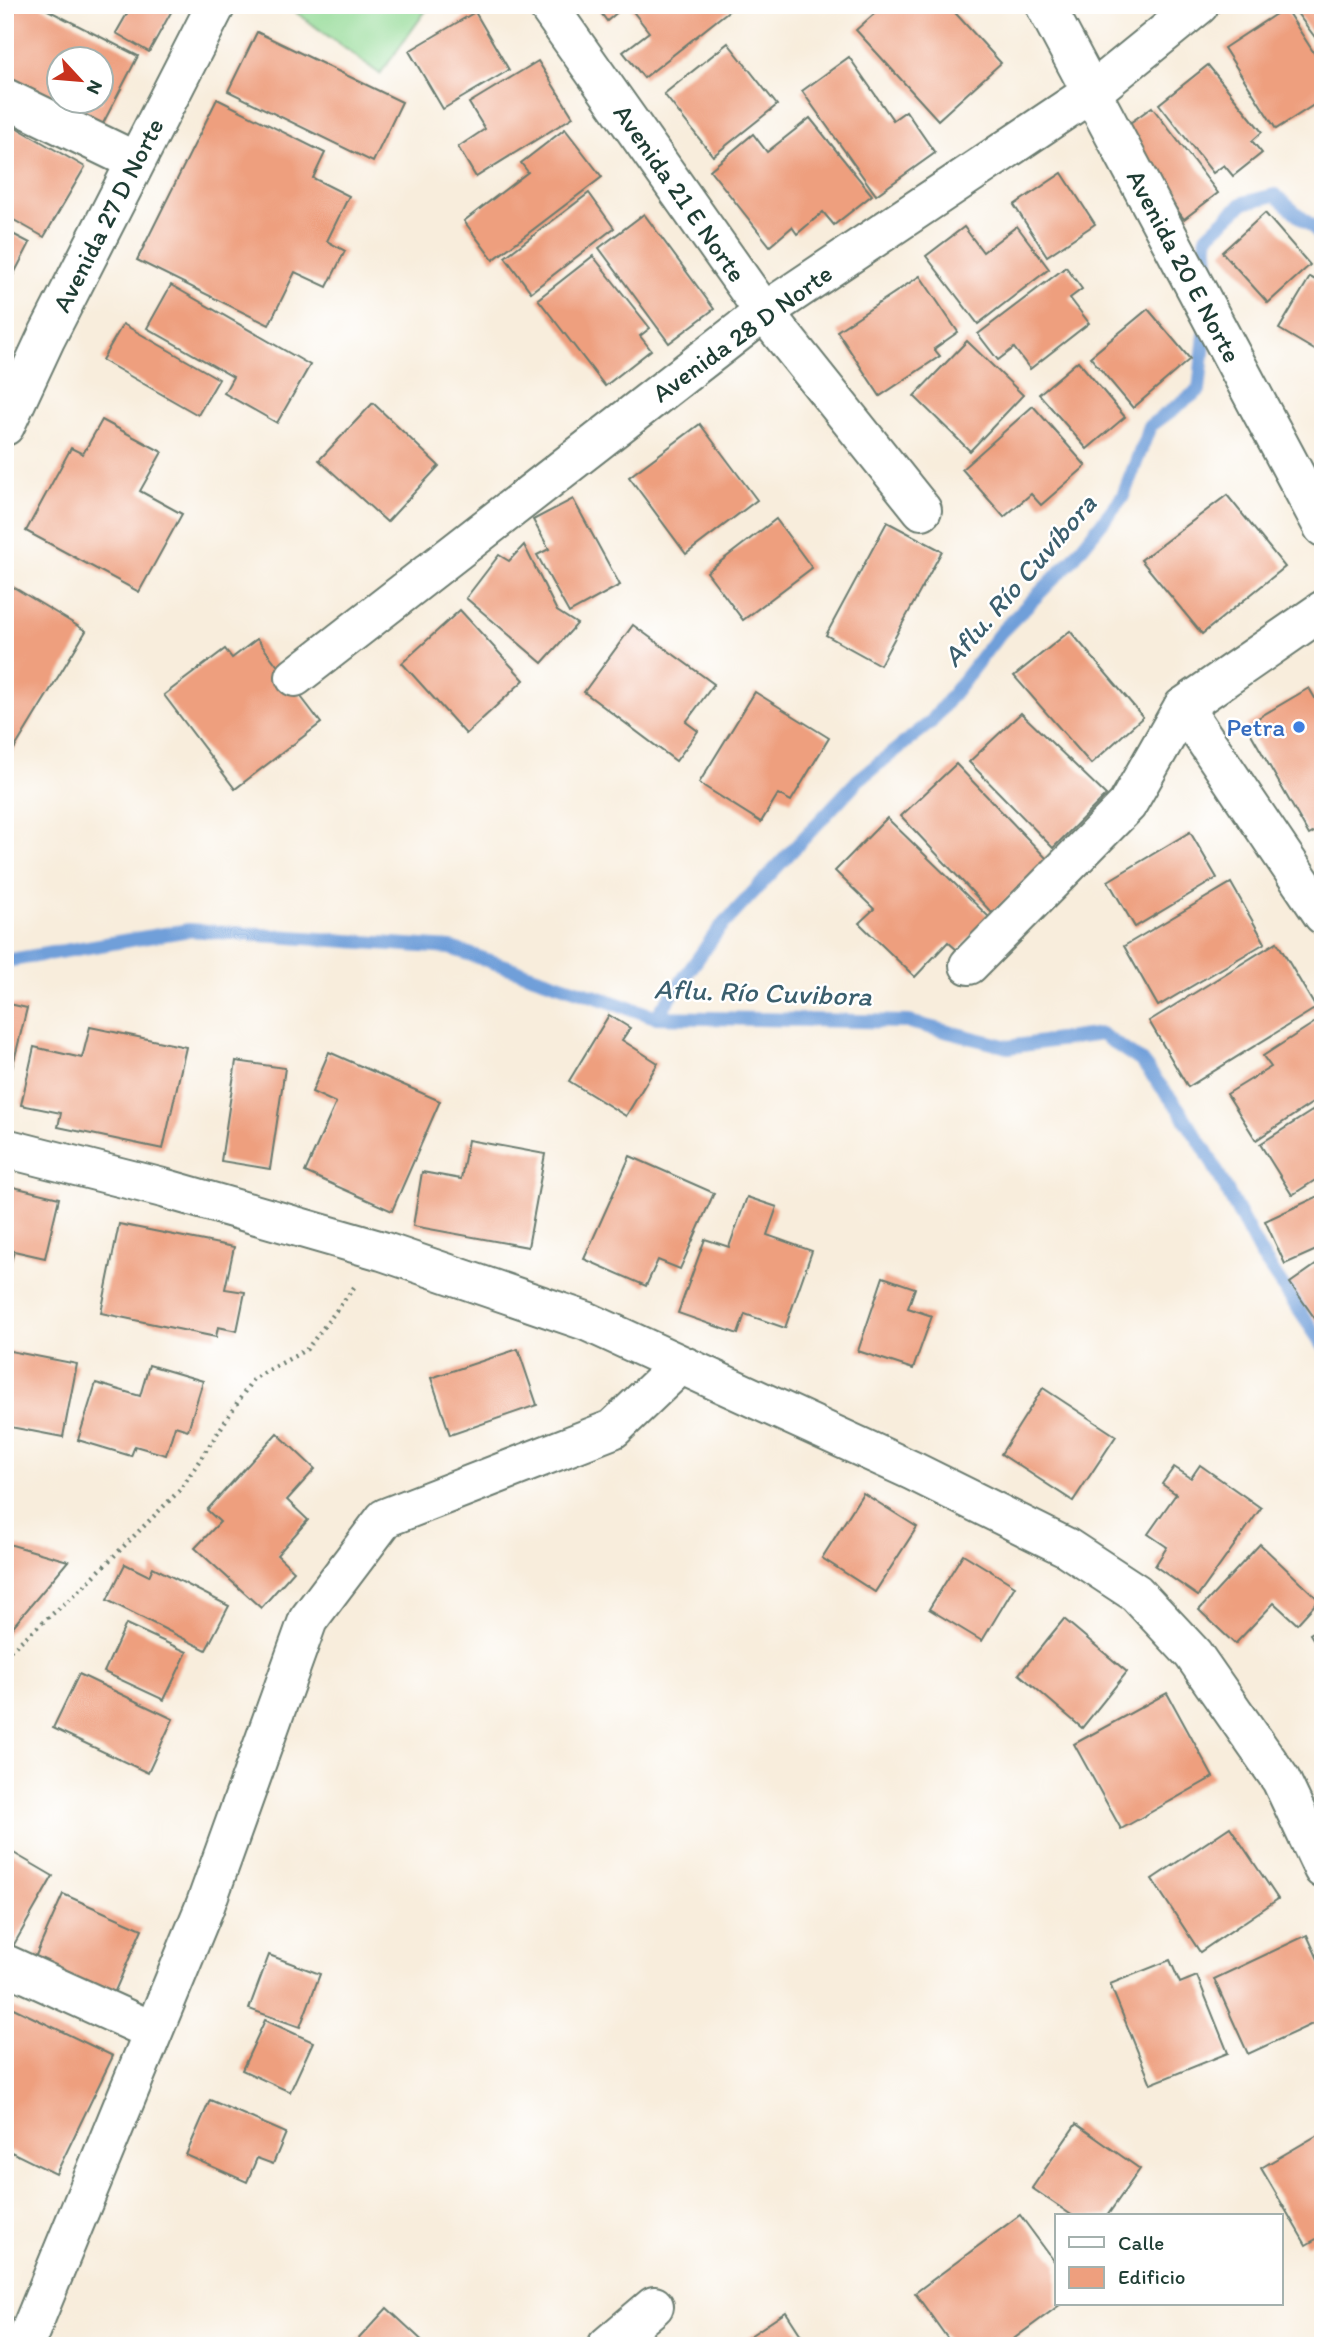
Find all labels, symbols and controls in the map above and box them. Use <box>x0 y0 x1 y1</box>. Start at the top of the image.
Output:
north arrow <box>46 46 116 116</box>
text: N <box>82 76 108 98</box>
street label: Avenida 21 E Norte <box>607 98 753 288</box>
street label: Avenida 27 D Norte <box>45 113 171 317</box>
street label: Avenida 20 E Norte <box>1120 164 1248 368</box>
street label: Avenida 28 D Norte <box>646 257 838 409</box>
water label: Aflu. Río Cuvíbora <box>935 486 1104 673</box>
place label: Petra <box>1226 711 1285 743</box>
marker: Petra <box>1291 719 1307 735</box>
water label: Aflu. Río Cuvibora <box>654 971 873 1013</box>
legend <box>1055 2214 1282 2306</box>
text: Calle <box>1118 2230 1164 2255</box>
text: Edificio <box>1118 2264 1186 2289</box>

